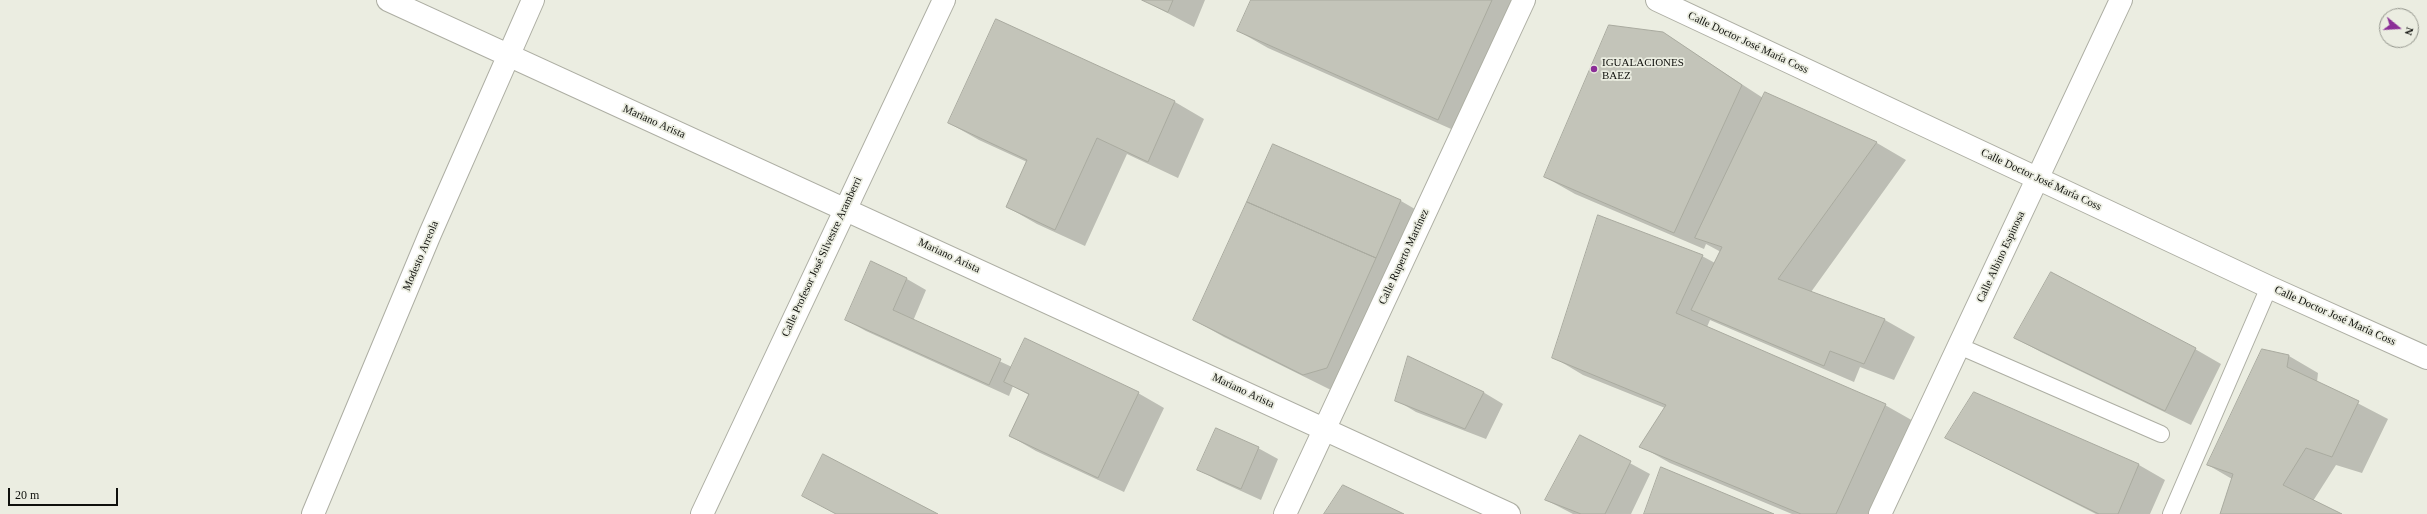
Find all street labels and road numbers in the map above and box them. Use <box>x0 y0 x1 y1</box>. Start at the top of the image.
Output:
street label: Calle Doctor José María Coss <box>1686 9 1810 77</box>
street label: Mariano Arista <box>621 102 687 142</box>
street label: Calle Doctor José María Coss <box>1979 146 2103 214</box>
street label: Calle Profesor José Silvestre Aramberri <box>779 175 865 339</box>
street label: Calle Ruperto Martínez <box>1376 207 1432 307</box>
street label: Calle Albino Espinosa <box>1974 209 2028 305</box>
street label: Modesto Arreola <box>400 219 442 293</box>
street label: Mariano Arista <box>916 236 982 276</box>
street label: Calle Doctor José María Coss <box>2272 283 2398 349</box>
street label: Mariano Arista <box>1210 371 1276 411</box>

